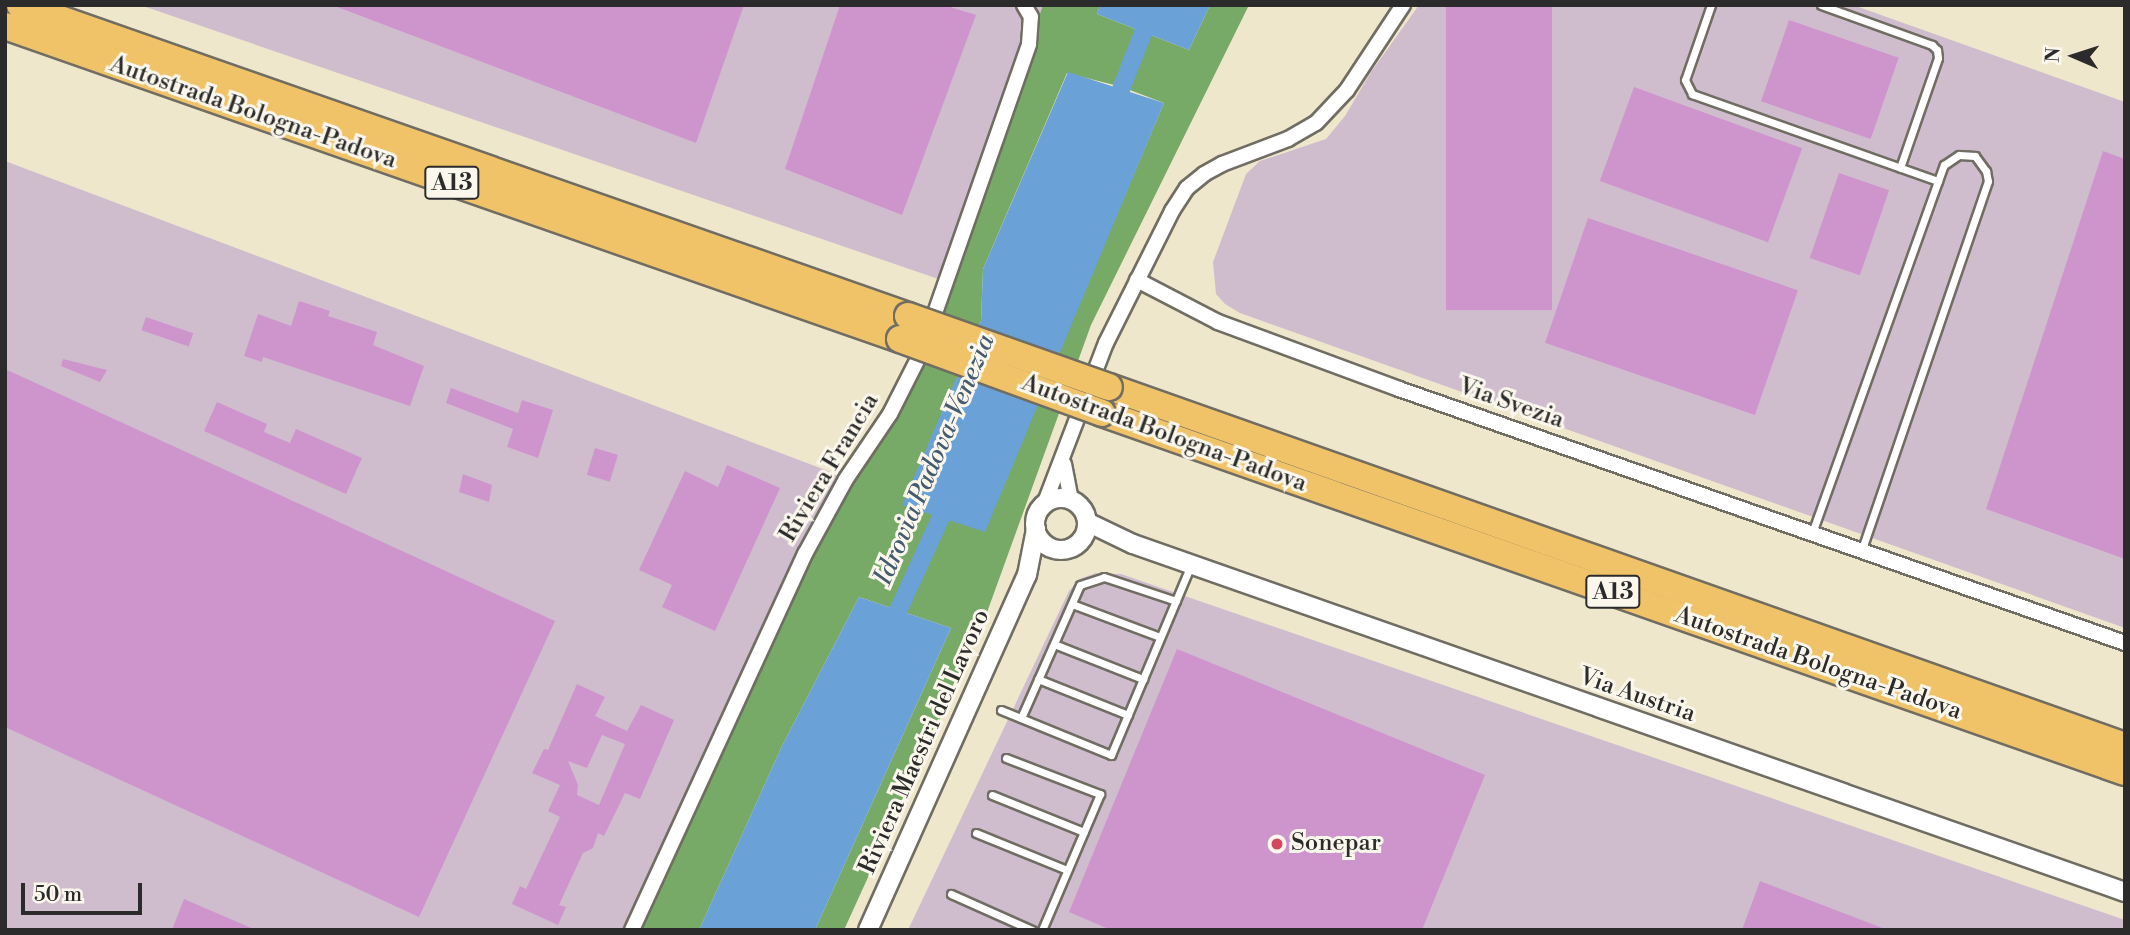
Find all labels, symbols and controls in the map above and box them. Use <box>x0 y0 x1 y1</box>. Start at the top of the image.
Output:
north arrow <box>2039 21 2109 91</box>
text: N <box>2041 47 2065 63</box>
street label: Autostrada Bologna-Padova <box>106 50 400 176</box>
road number: A13 <box>424 164 480 202</box>
water label: Idrovia Padova-Venezia <box>868 330 1002 590</box>
street label: Autostrada Bologna-Padova <box>1018 369 1310 499</box>
street label: Via Svezia <box>1455 373 1567 435</box>
street label: Riviera Francia <box>774 388 886 548</box>
road number: A13 <box>1585 572 1641 612</box>
street label: Autostrada Bologna-Padova <box>1671 601 1965 727</box>
street label: Riviera Maestri del Lavoro <box>854 605 996 879</box>
street label: Via Austria <box>1575 663 1699 729</box>
place label: Sonepar <box>1291 830 1381 858</box>
marker: Sonepar <box>1269 836 1285 852</box>
scale bar <box>24 869 145 913</box>
text: 50 m <box>34 882 82 908</box>

